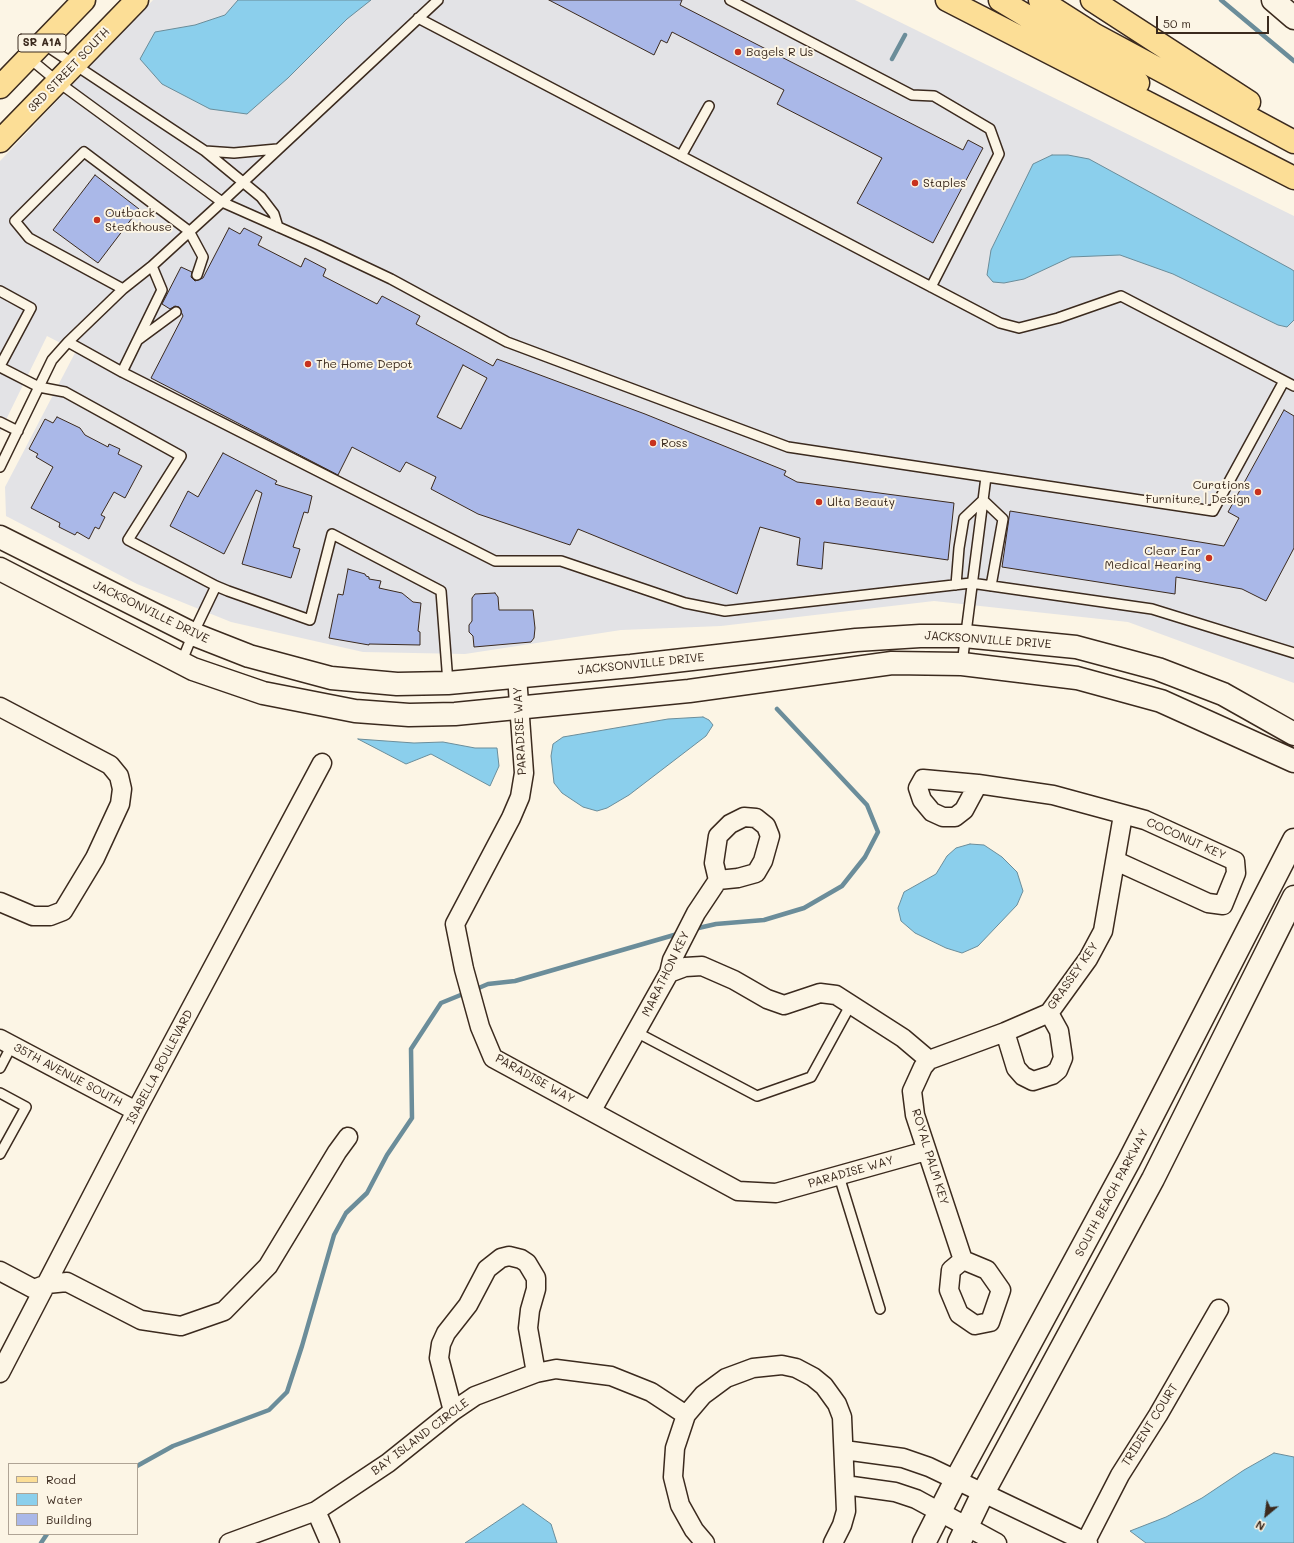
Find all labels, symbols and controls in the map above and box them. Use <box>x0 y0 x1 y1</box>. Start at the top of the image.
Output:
scale bar <box>1158 8 1271 34</box>
text: 50 m <box>1163 15 1191 31</box>
street label: 3RD STREET SOUTH <box>25 25 113 115</box>
road number: SR A1A <box>18 34 66 52</box>
place label: Bagels R Us <box>746 45 813 59</box>
marker: Bagels R Us <box>733 47 743 57</box>
place label: Staples <box>923 176 966 190</box>
marker: Staples <box>910 178 920 188</box>
place label: Outback Steakhouse <box>105 206 172 234</box>
marker: Outback Steakhouse <box>92 215 102 225</box>
place label: The Home Depot <box>316 357 413 371</box>
marker: The Home Depot <box>303 359 313 369</box>
place label: Ross <box>661 436 687 450</box>
marker: Ross <box>648 438 658 448</box>
place label: Curations Furniture | Design <box>1145 478 1250 506</box>
marker: Curations Furniture | Design <box>1253 487 1263 497</box>
place label: Ulta Beauty <box>827 495 895 509</box>
marker: Ulta Beauty <box>814 497 824 507</box>
place label: Clear Ear Medical Hearing <box>1105 544 1201 572</box>
marker: Clear Ear Medical Hearing <box>1204 553 1214 563</box>
street label: JACKSONVILLE DRIVE <box>91 578 211 646</box>
street label: JACKSONVILLE DRIVE <box>924 628 1052 652</box>
street label: JACKSONVILLE DRIVE <box>577 650 705 678</box>
street label: PARADISE WAY <box>510 687 530 775</box>
street label: COCONUT KEY <box>1144 815 1228 863</box>
street label: MARATHON KEY <box>639 929 693 1019</box>
street label: GRASSEY KEY <box>1044 940 1102 1012</box>
street label: ISABELLA BOULEVARD <box>124 1007 196 1127</box>
street label: 35TH AVENUE SOUTH <box>11 1040 125 1110</box>
street label: PARADISE WAY <box>493 1051 577 1107</box>
street label: ROYAL PALM KEY <box>909 1107 951 1207</box>
street label: SOUTH BEACH PARKWAY <box>1072 1127 1152 1259</box>
street label: PARADISE WAY <box>807 1153 895 1191</box>
street label: TRIDENT COURT <box>1119 1381 1181 1469</box>
street label: BAY ISLAND CIRCLE <box>368 1396 472 1478</box>
legend <box>8 1463 138 1535</box>
text: Road <box>46 1471 76 1487</box>
text: Water <box>46 1491 83 1507</box>
north arrow <box>1246 1495 1286 1535</box>
text: Building <box>46 1511 92 1527</box>
text: N <box>1253 1517 1267 1535</box>

